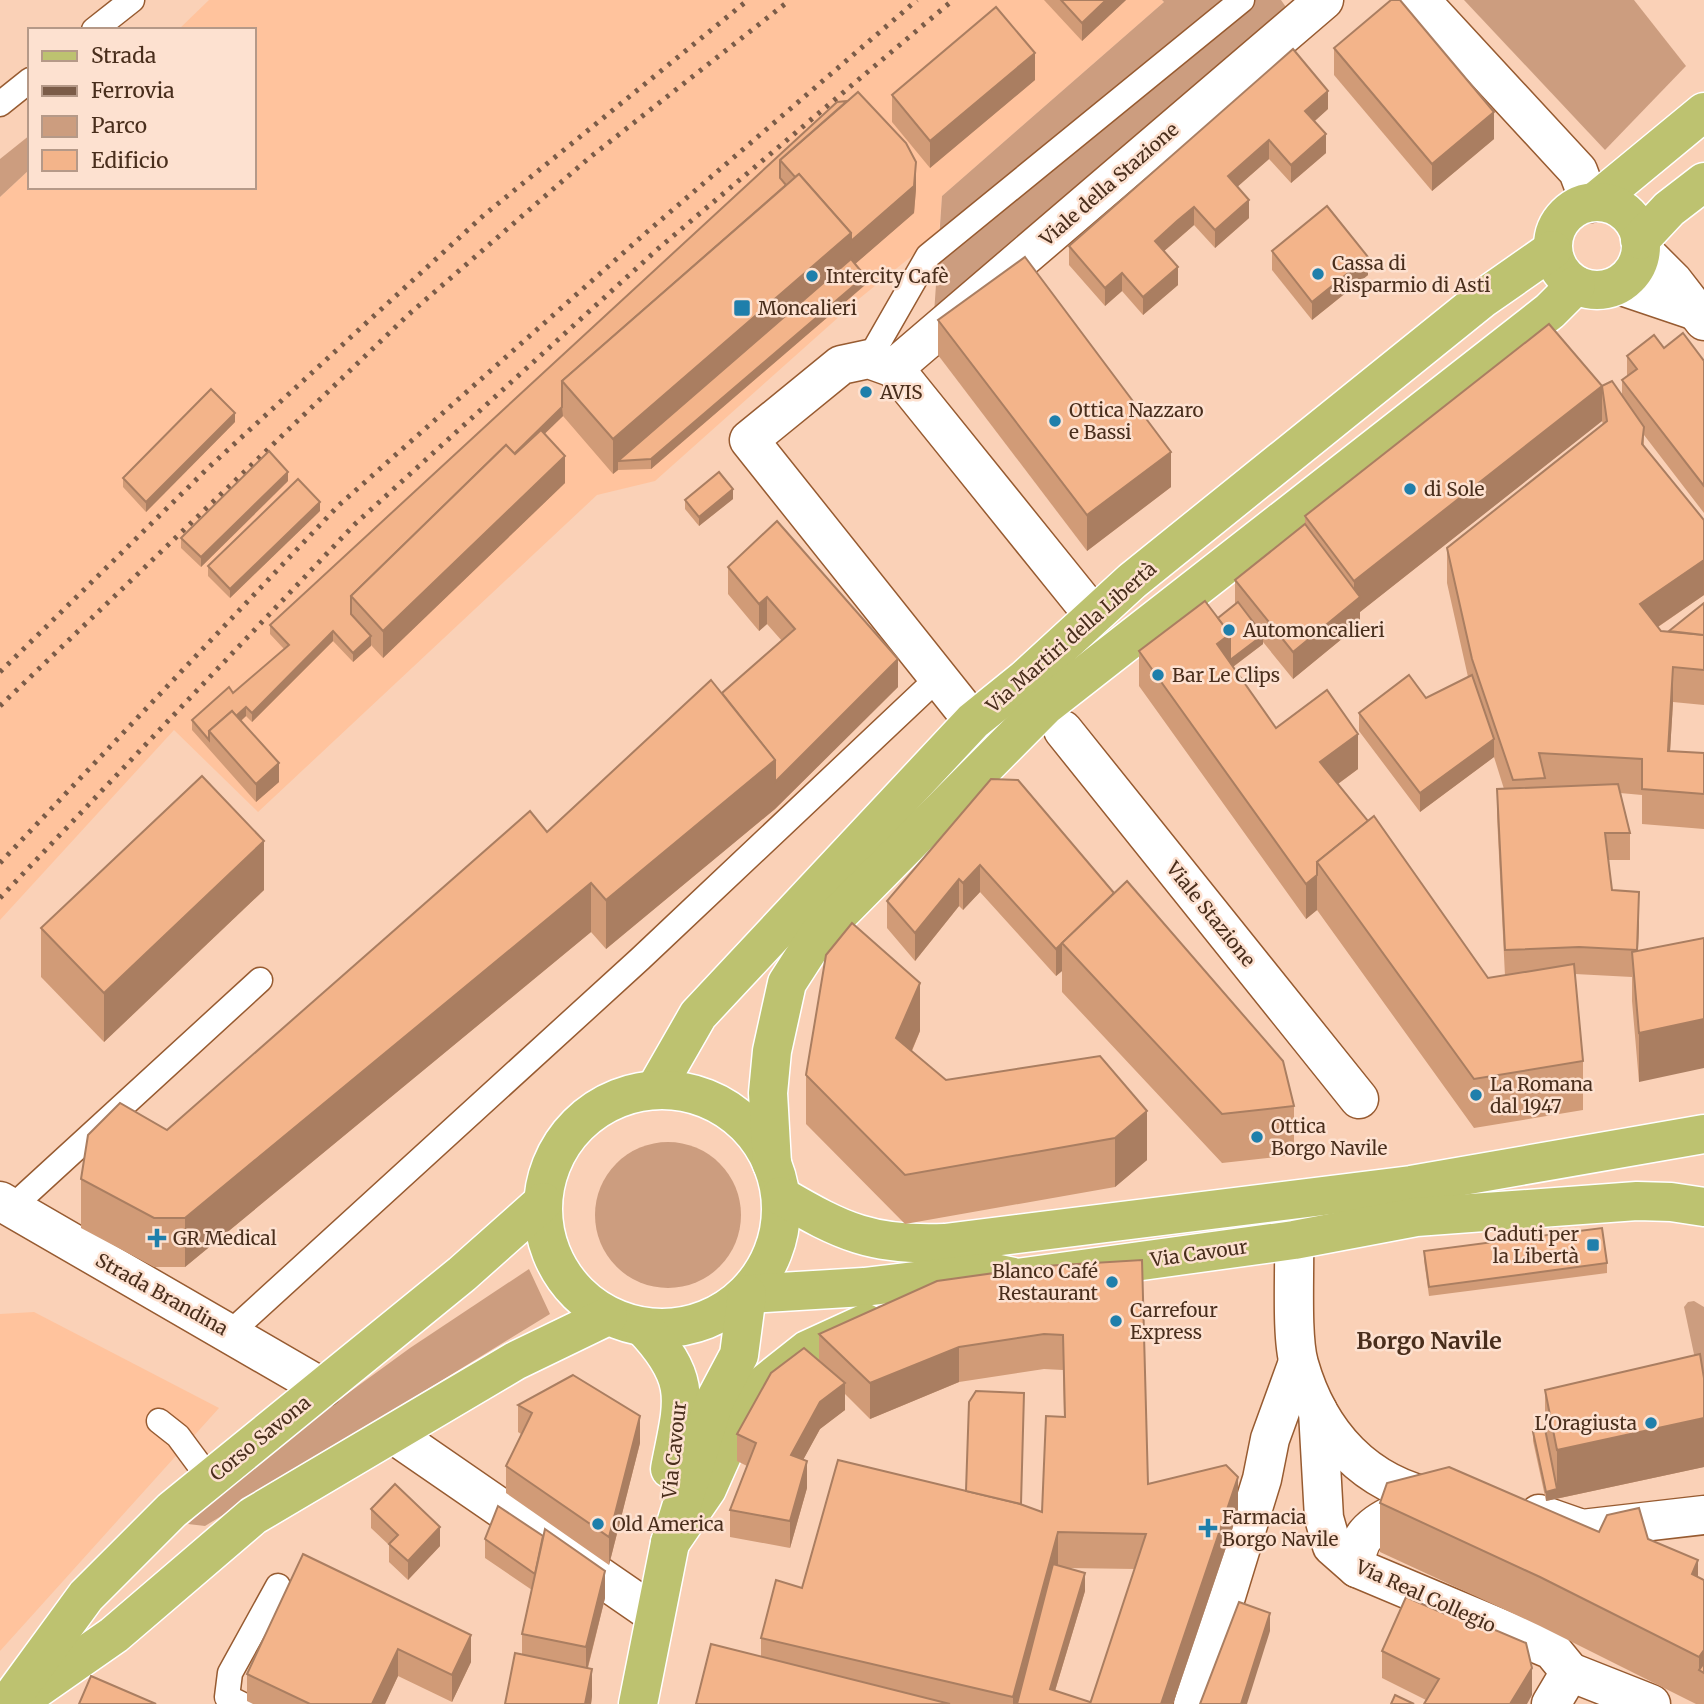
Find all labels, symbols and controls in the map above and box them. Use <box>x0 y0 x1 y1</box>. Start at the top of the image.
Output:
legend <box>28 28 256 189</box>
text: Strada <box>91 42 156 69</box>
text: Ferrovia <box>91 77 175 104</box>
text: Parco <box>91 112 147 139</box>
street label: Viale della Stazione <box>1034 117 1183 251</box>
text: Edificio <box>91 147 168 174</box>
place label: Cassa di Risparmio di Asti <box>1332 251 1490 297</box>
place label: Intercity Cafè <box>826 264 948 288</box>
marker: Cassa di Risparmio di Asti <box>1310 266 1326 282</box>
marker: Intercity Cafè <box>804 268 820 284</box>
place label: Moncalieri <box>758 296 857 320</box>
marker: Moncalieri <box>732 298 752 318</box>
place label: AVIS <box>879 380 923 404</box>
marker: AVIS <box>858 384 874 400</box>
place label: Ottica Nazzaro e Bassi <box>1069 398 1204 444</box>
marker: Ottica Nazzaro e Bassi <box>1047 413 1063 429</box>
place label: di Sole <box>1424 477 1485 501</box>
marker: di Sole <box>1402 481 1418 497</box>
street label: Via Martiri della Libertà <box>980 557 1161 718</box>
place label: Automoncalieri <box>1242 618 1385 642</box>
marker: Automoncalieri <box>1221 622 1237 638</box>
place label: Bar Le Clips <box>1172 663 1280 687</box>
marker: Bar Le Clips <box>1150 667 1166 683</box>
street label: Viale Stazione <box>1161 856 1261 971</box>
place label: La Romana dal 1947 <box>1490 1072 1593 1118</box>
marker: La Romana dal 1947 <box>1468 1087 1484 1103</box>
place label: Ottica Borgo Navile <box>1271 1114 1387 1160</box>
marker: Ottica Borgo Navile <box>1249 1129 1265 1145</box>
place label: Caduti per la Libertà <box>1484 1222 1579 1268</box>
place label: GR Medical <box>173 1226 277 1250</box>
marker: GR Medical <box>147 1228 167 1248</box>
street label: Via Cavour <box>1148 1234 1250 1272</box>
marker: Caduti per la Libertà <box>1585 1237 1601 1253</box>
street label: Strada Brandina <box>92 1248 232 1340</box>
place label: Blanco Café Restaurant <box>992 1259 1099 1305</box>
marker: Blanco Café Restaurant <box>1104 1274 1120 1290</box>
place label: Carrefour Express <box>1130 1298 1218 1344</box>
marker: Carrefour Express <box>1108 1313 1124 1329</box>
district label: Borgo Navile <box>1356 1326 1502 1355</box>
street label: Corso Savona <box>205 1390 315 1486</box>
street label: Via Cavour <box>657 1400 691 1501</box>
place label: L'Oragiusta <box>1534 1411 1637 1435</box>
marker: L'Oragiusta <box>1643 1415 1659 1431</box>
place label: Farmacia Borgo Navile <box>1222 1505 1338 1551</box>
place label: Old America <box>612 1512 724 1536</box>
marker: Old America <box>590 1516 606 1532</box>
marker: Farmacia Borgo Navile <box>1200 1520 1216 1536</box>
street label: Via Real Collegio <box>1351 1554 1500 1638</box>

